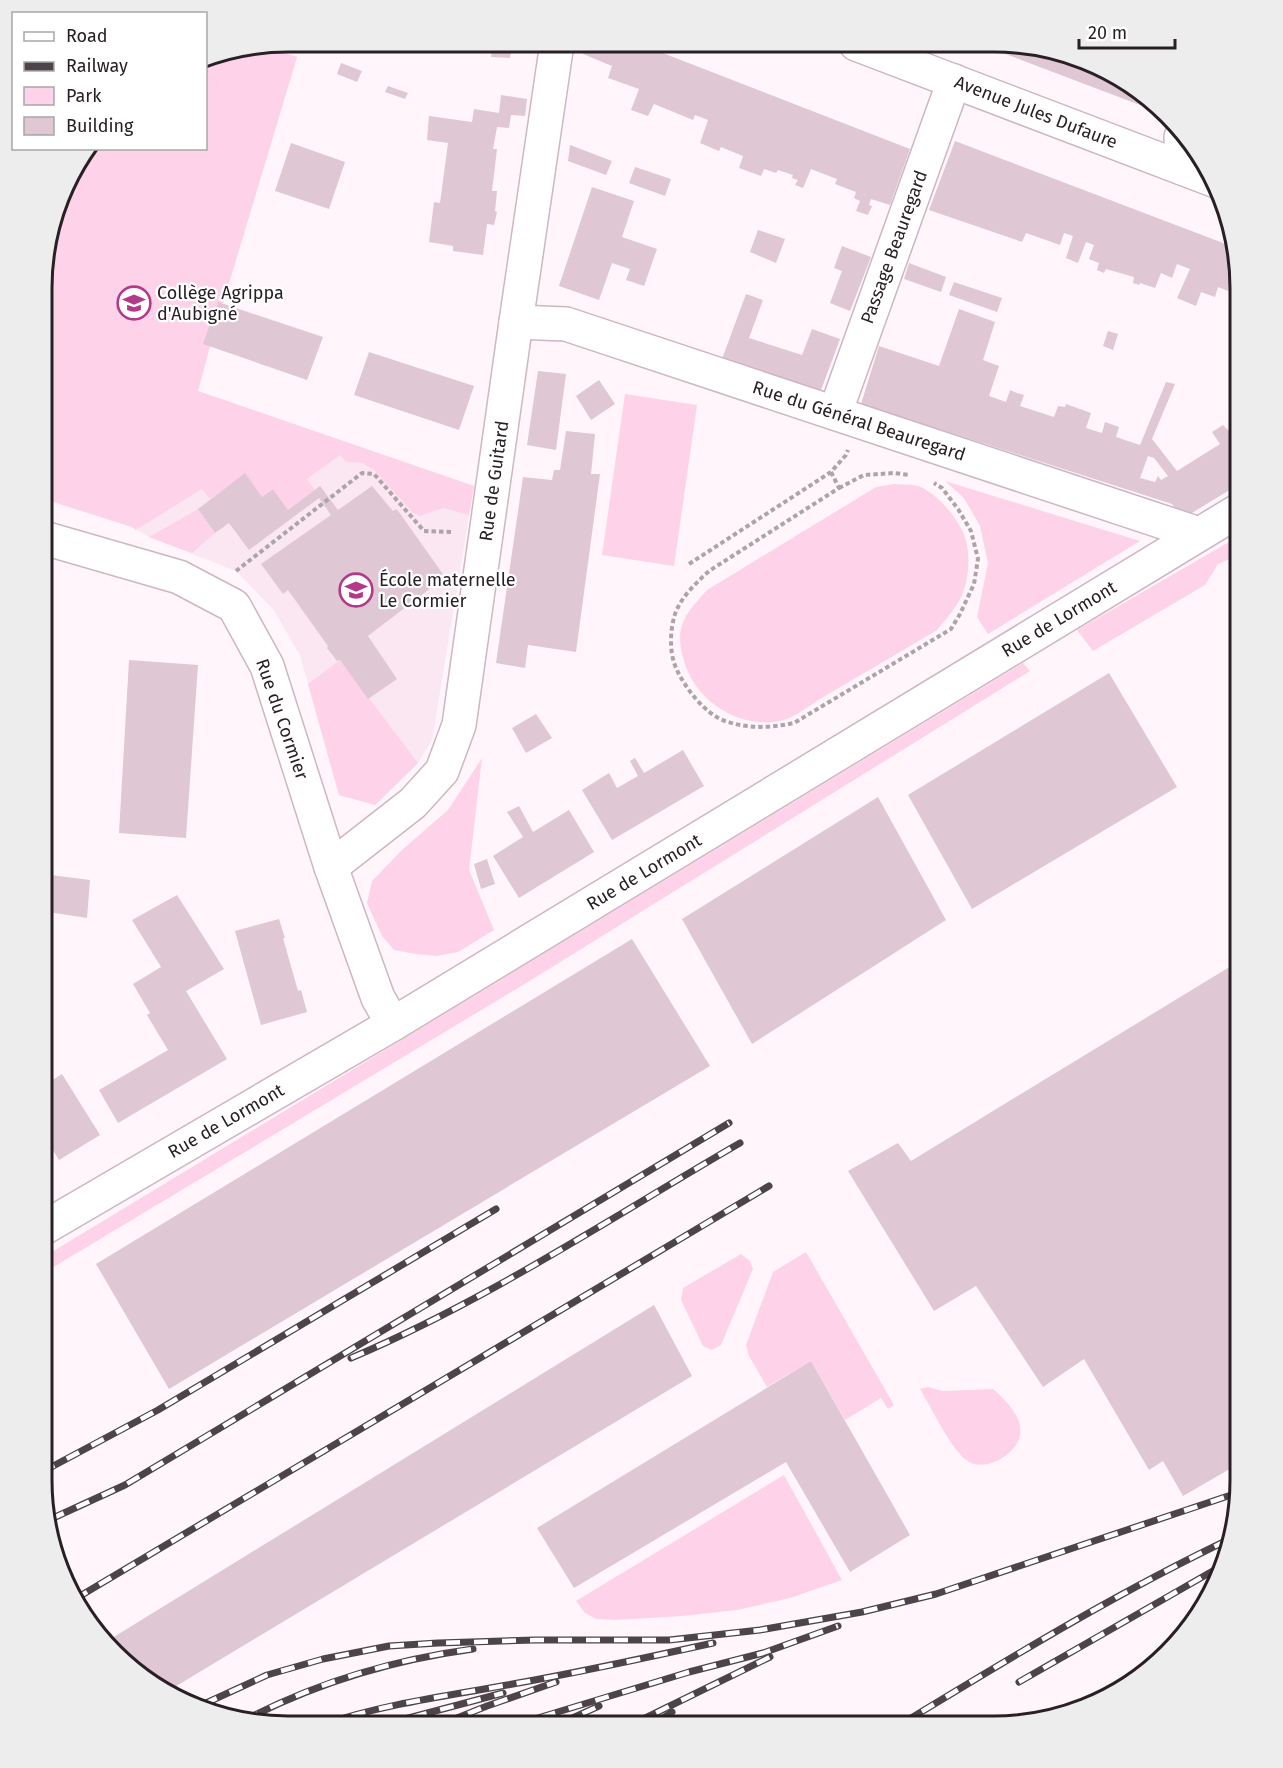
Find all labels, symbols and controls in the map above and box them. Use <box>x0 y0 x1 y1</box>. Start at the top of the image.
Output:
legend <box>12 12 207 150</box>
scale bar <box>1079 12 1175 50</box>
text: 20 m <box>1088 22 1127 44</box>
text: Road <box>66 25 108 47</box>
text: Railway <box>66 55 128 77</box>
street label: Avenue Jules Dufaure <box>951 71 1121 153</box>
text: Park <box>66 85 102 107</box>
text: Building <box>66 115 134 137</box>
street label: Passage Beauregard <box>856 167 932 327</box>
place label: Collège Agrippa d'Aubigné <box>157 282 284 325</box>
school or university icon: Collège Agrippa d'Aubigné <box>116 285 152 321</box>
street label: Rue du Général Beauregard <box>750 376 968 466</box>
street label: Rue de Guitard <box>475 419 513 543</box>
place label: École maternelle Le Cormier <box>379 568 516 612</box>
school or university icon: École maternelle Le Cormier <box>338 572 374 608</box>
street label: Rue de Lormont <box>998 576 1121 662</box>
street label: Rue du Cormier <box>251 656 313 782</box>
street label: Rue de Lormont <box>583 829 706 915</box>
street label: Rue de Lormont <box>164 1079 288 1163</box>

